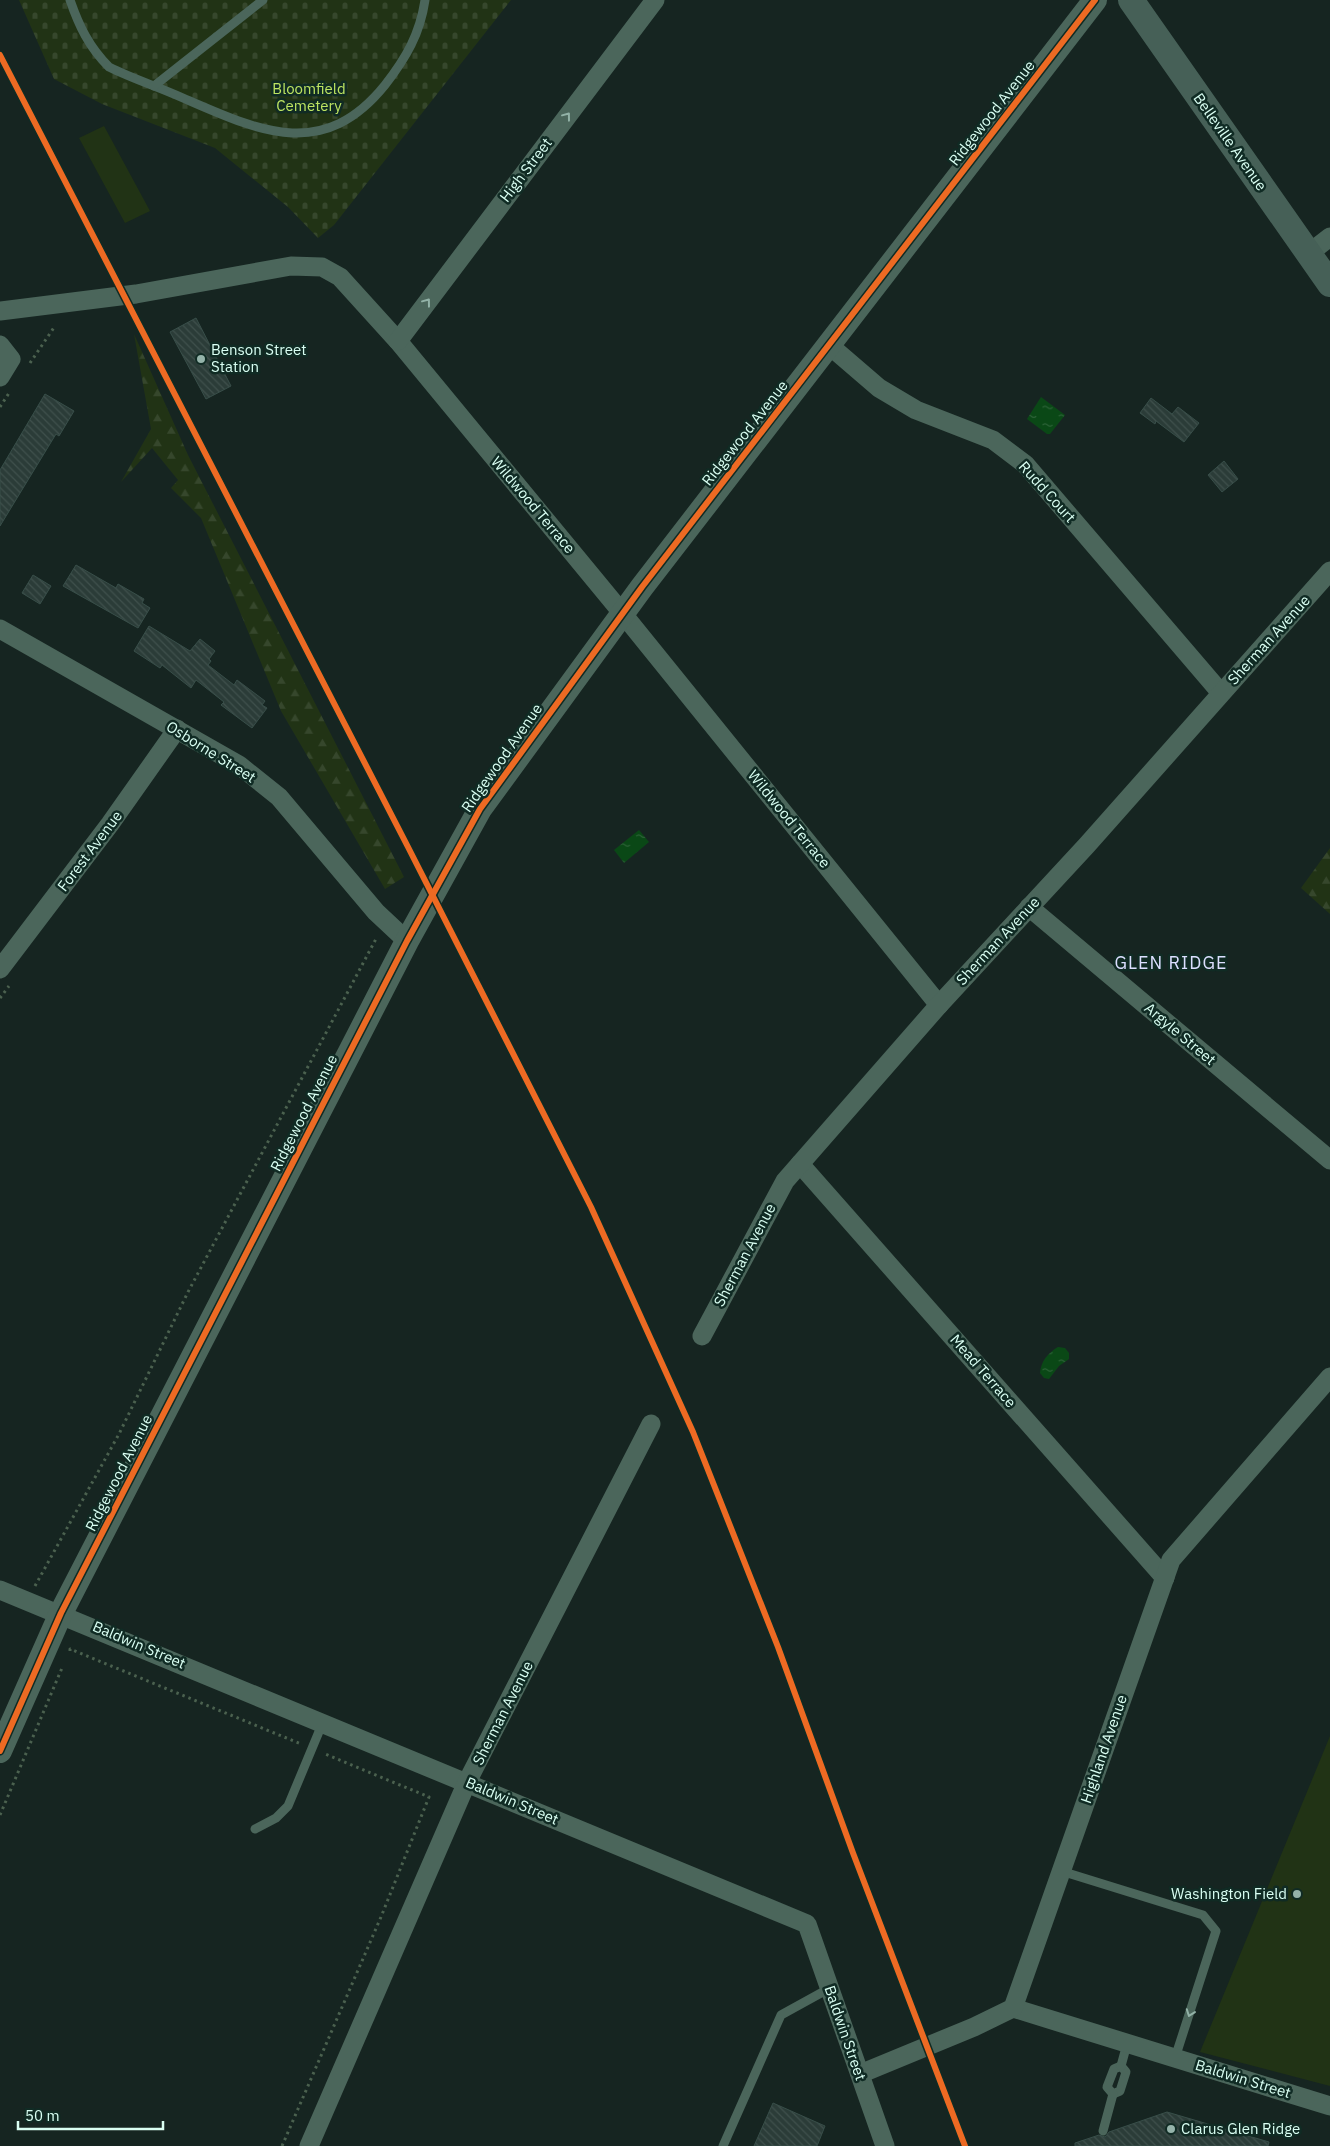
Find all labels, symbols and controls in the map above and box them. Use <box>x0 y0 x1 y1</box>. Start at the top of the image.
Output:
street label: Ridgewood Avenue <box>945 56 1039 169</box>
park label: Bloomfield Cemetery <box>272 79 346 115</box>
street label: Belleville Avenue <box>1190 89 1271 194</box>
one-way arrow <box>561 113 569 122</box>
street label: High Street <box>495 134 556 206</box>
one-way arrow <box>422 299 430 308</box>
place label: Benson Street Station <box>211 340 306 376</box>
marker: Benson Street Station <box>195 353 207 365</box>
street label: Ridgewood Avenue <box>698 376 792 489</box>
street label: Wildwood Terrace <box>487 452 580 557</box>
street label: Rudd Court <box>1015 457 1080 526</box>
street label: Sherman Avenue <box>1223 591 1314 688</box>
street label: Ridgewood Avenue <box>457 700 546 816</box>
street label: Osborne Street <box>163 716 260 787</box>
street label: Wildwood Terrace <box>744 766 835 872</box>
street label: Forest Avenue <box>53 807 126 895</box>
street label: Sherman Avenue <box>952 892 1044 989</box>
district label: GLEN RIDGE <box>1115 951 1227 974</box>
street label: Argyle Street <box>1141 998 1220 1069</box>
street label: Ridgewood Avenue <box>266 1051 341 1174</box>
street label: Sherman Avenue <box>709 1200 780 1310</box>
street label: Mead Terrace <box>946 1330 1020 1411</box>
street label: Ridgewood Avenue <box>81 1411 156 1534</box>
street label: Baldwin Street <box>90 1616 189 1673</box>
street label: Sherman Avenue <box>468 1658 537 1768</box>
street label: Highland Avenue <box>1076 1692 1131 1806</box>
street label: Baldwin Street <box>463 1772 562 1829</box>
place label: Washington Field <box>1171 1884 1287 1903</box>
marker: Washington Field <box>1291 1888 1303 1900</box>
street label: Baldwin Street <box>820 1983 871 2083</box>
one-way arrow <box>1186 2009 1196 2017</box>
street label: Baldwin Street <box>1193 2055 1293 2102</box>
scale bar <box>18 2098 162 2130</box>
text: 50 m <box>25 2106 60 2125</box>
place label: Clarus Glen Ridge <box>1181 2119 1300 2138</box>
marker: Clarus Glen Ridge <box>1165 2123 1177 2135</box>

